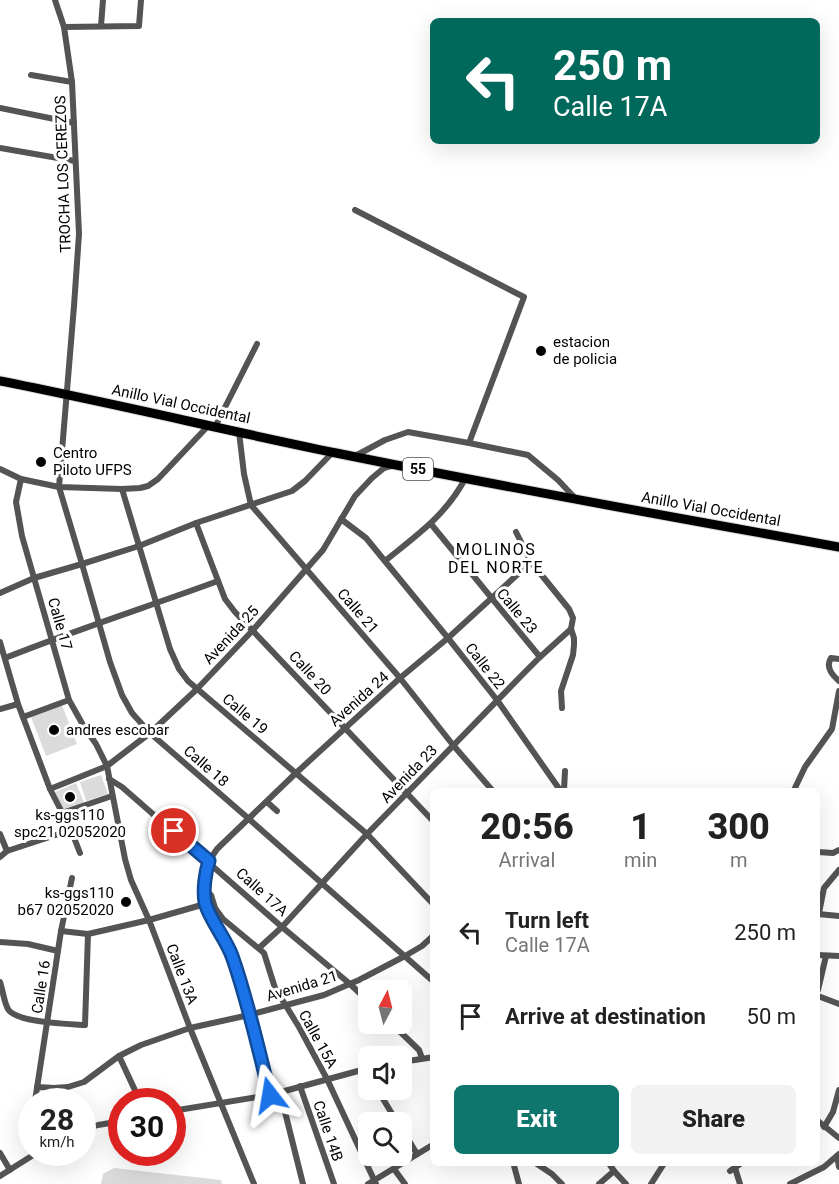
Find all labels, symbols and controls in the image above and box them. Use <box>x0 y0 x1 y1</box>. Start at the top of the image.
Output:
text: 250 m <box>553 41 672 90</box>
icon: left <box>454 42 532 120</box>
text: Calle 17A <box>553 91 667 123</box>
street label: TROCHA LOS CEREZOS <box>51 95 75 253</box>
place label: estacion de policia <box>553 333 617 368</box>
marker: estacion de policia <box>534 344 548 358</box>
street label: Anillo Vial Occidental <box>110 381 252 427</box>
place label: Centro Piloto UFPS <box>53 444 132 479</box>
marker: Centro Piloto UFPS <box>34 455 48 469</box>
road number: 55 <box>403 458 433 480</box>
street label: Anillo Vial Occidental <box>640 488 782 530</box>
district label: MOLINOS DEL NORTE <box>448 540 544 577</box>
street label: Calle 21 <box>334 585 382 637</box>
street label: Calle 23 <box>493 585 541 637</box>
street label: Calle 17 <box>44 596 76 652</box>
street label: Avenida 25 <box>199 602 263 668</box>
street label: Calle 22 <box>461 639 509 693</box>
street label: Calle 20 <box>285 647 335 699</box>
street label: Avenida 24 <box>326 667 393 730</box>
street label: Calle 19 <box>219 690 271 738</box>
place label: andres escobar <box>66 721 169 739</box>
marker: andres escobar <box>47 723 61 737</box>
street label: Avenida 23 <box>377 741 441 807</box>
street label: Calle 18 <box>180 742 232 790</box>
marker: ks-ggs110 spc21 02052020 <box>63 790 77 804</box>
pin <box>148 805 199 856</box>
place label: ks-ggs110 spc21 02052020 <box>14 806 126 841</box>
text: 20:56 <box>480 806 574 848</box>
text: 1 <box>630 806 651 848</box>
text: 300 <box>708 806 770 848</box>
icon: arrive <box>157 814 190 847</box>
text: Arrival <box>499 848 555 872</box>
text: min <box>624 848 657 872</box>
text: m <box>730 848 747 872</box>
street label: Calle 17A <box>232 864 292 920</box>
place label: ks-ggs110 b67 02052020 <box>18 884 114 919</box>
marker: ks-ggs110 b67 02052020 <box>119 895 133 909</box>
text: Turn left <box>505 908 589 933</box>
icon: left <box>454 916 487 949</box>
text: 250 m <box>734 920 796 945</box>
text: Calle 17A <box>505 933 590 957</box>
street label: Calle 13A <box>162 941 202 1007</box>
street label: Calle 16 <box>28 959 54 1015</box>
street label: Avenida 21 <box>264 967 340 1005</box>
north arrow <box>358 980 412 1034</box>
map controls <box>358 980 412 1166</box>
icon: arrive <box>454 1000 487 1033</box>
text: Arrive at destination <box>505 1004 706 1029</box>
text: 50 m <box>747 1004 796 1029</box>
street label: Calle 15A <box>295 1007 341 1071</box>
button: sound <box>358 1046 412 1100</box>
position arrow <box>238 1063 302 1127</box>
button: Exit <box>454 1085 619 1154</box>
button: Share <box>631 1085 796 1154</box>
speed limit sign: 30 <box>108 1088 186 1166</box>
street label: Calle 14B <box>309 1098 347 1164</box>
text: 28 <box>40 1102 74 1137</box>
button: search <box>358 1112 412 1166</box>
text: km/h <box>39 1133 75 1151</box>

